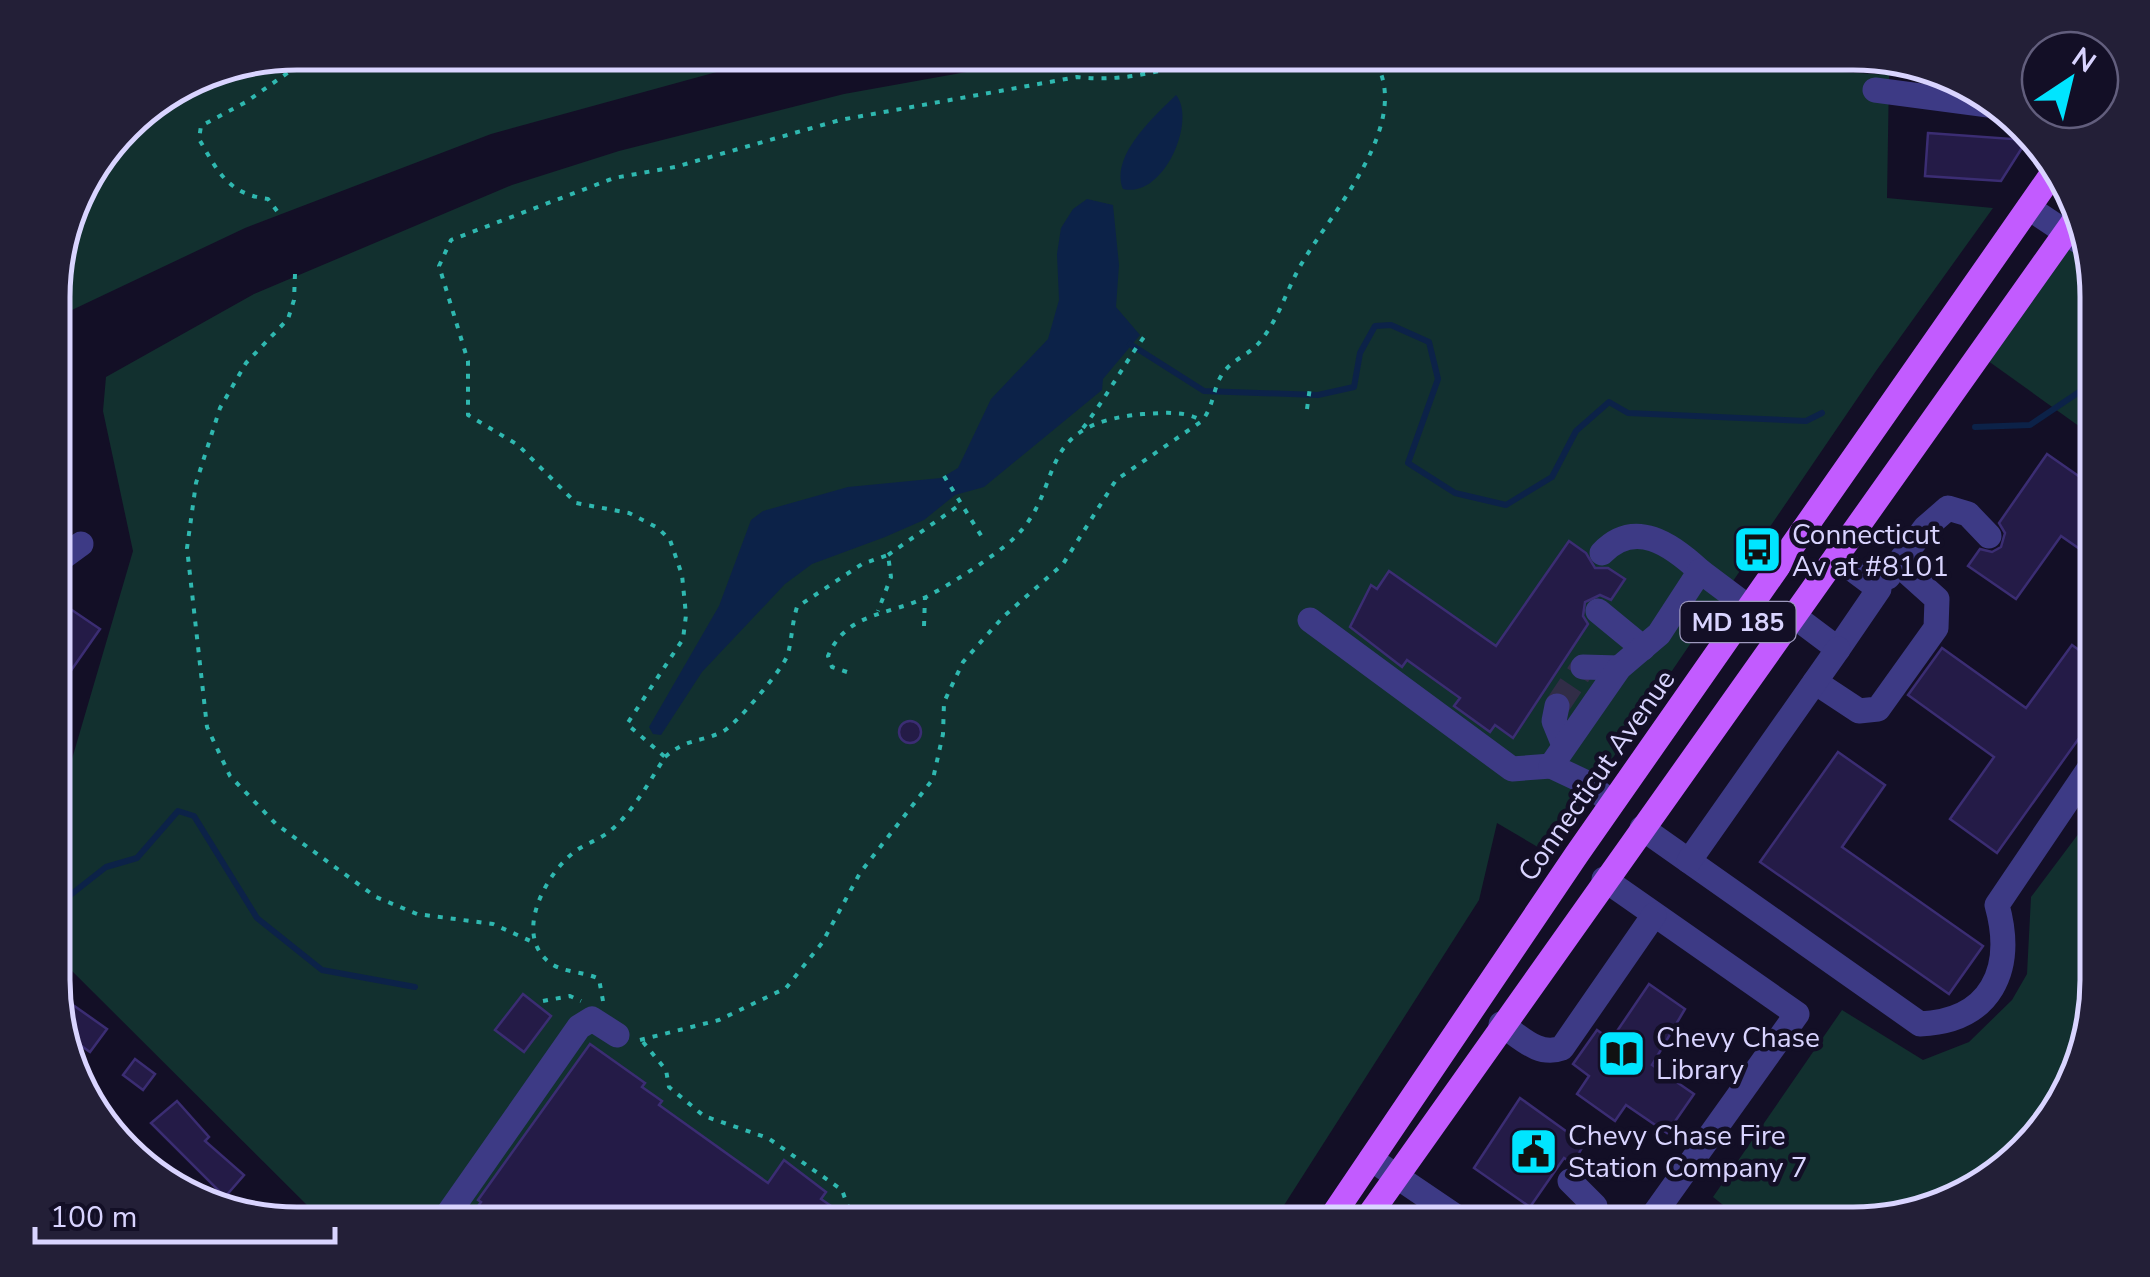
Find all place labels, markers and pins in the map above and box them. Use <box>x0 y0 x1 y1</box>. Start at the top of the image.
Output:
place label: Connecticut Av at #8101 <box>1792 516 1949 586</box>
bus stop icon: Connecticut Av at #8101 <box>1731 524 1783 576</box>
place label: Chevy Chase Library <box>1656 1019 1820 1089</box>
library icon: Chevy Chase Library <box>1595 1027 1647 1079</box>
place label: Chevy Chase Fire Station Company 7 <box>1568 1117 1808 1187</box>
public building icon: Chevy Chase Fire Station Company 7 <box>1507 1125 1559 1177</box>

